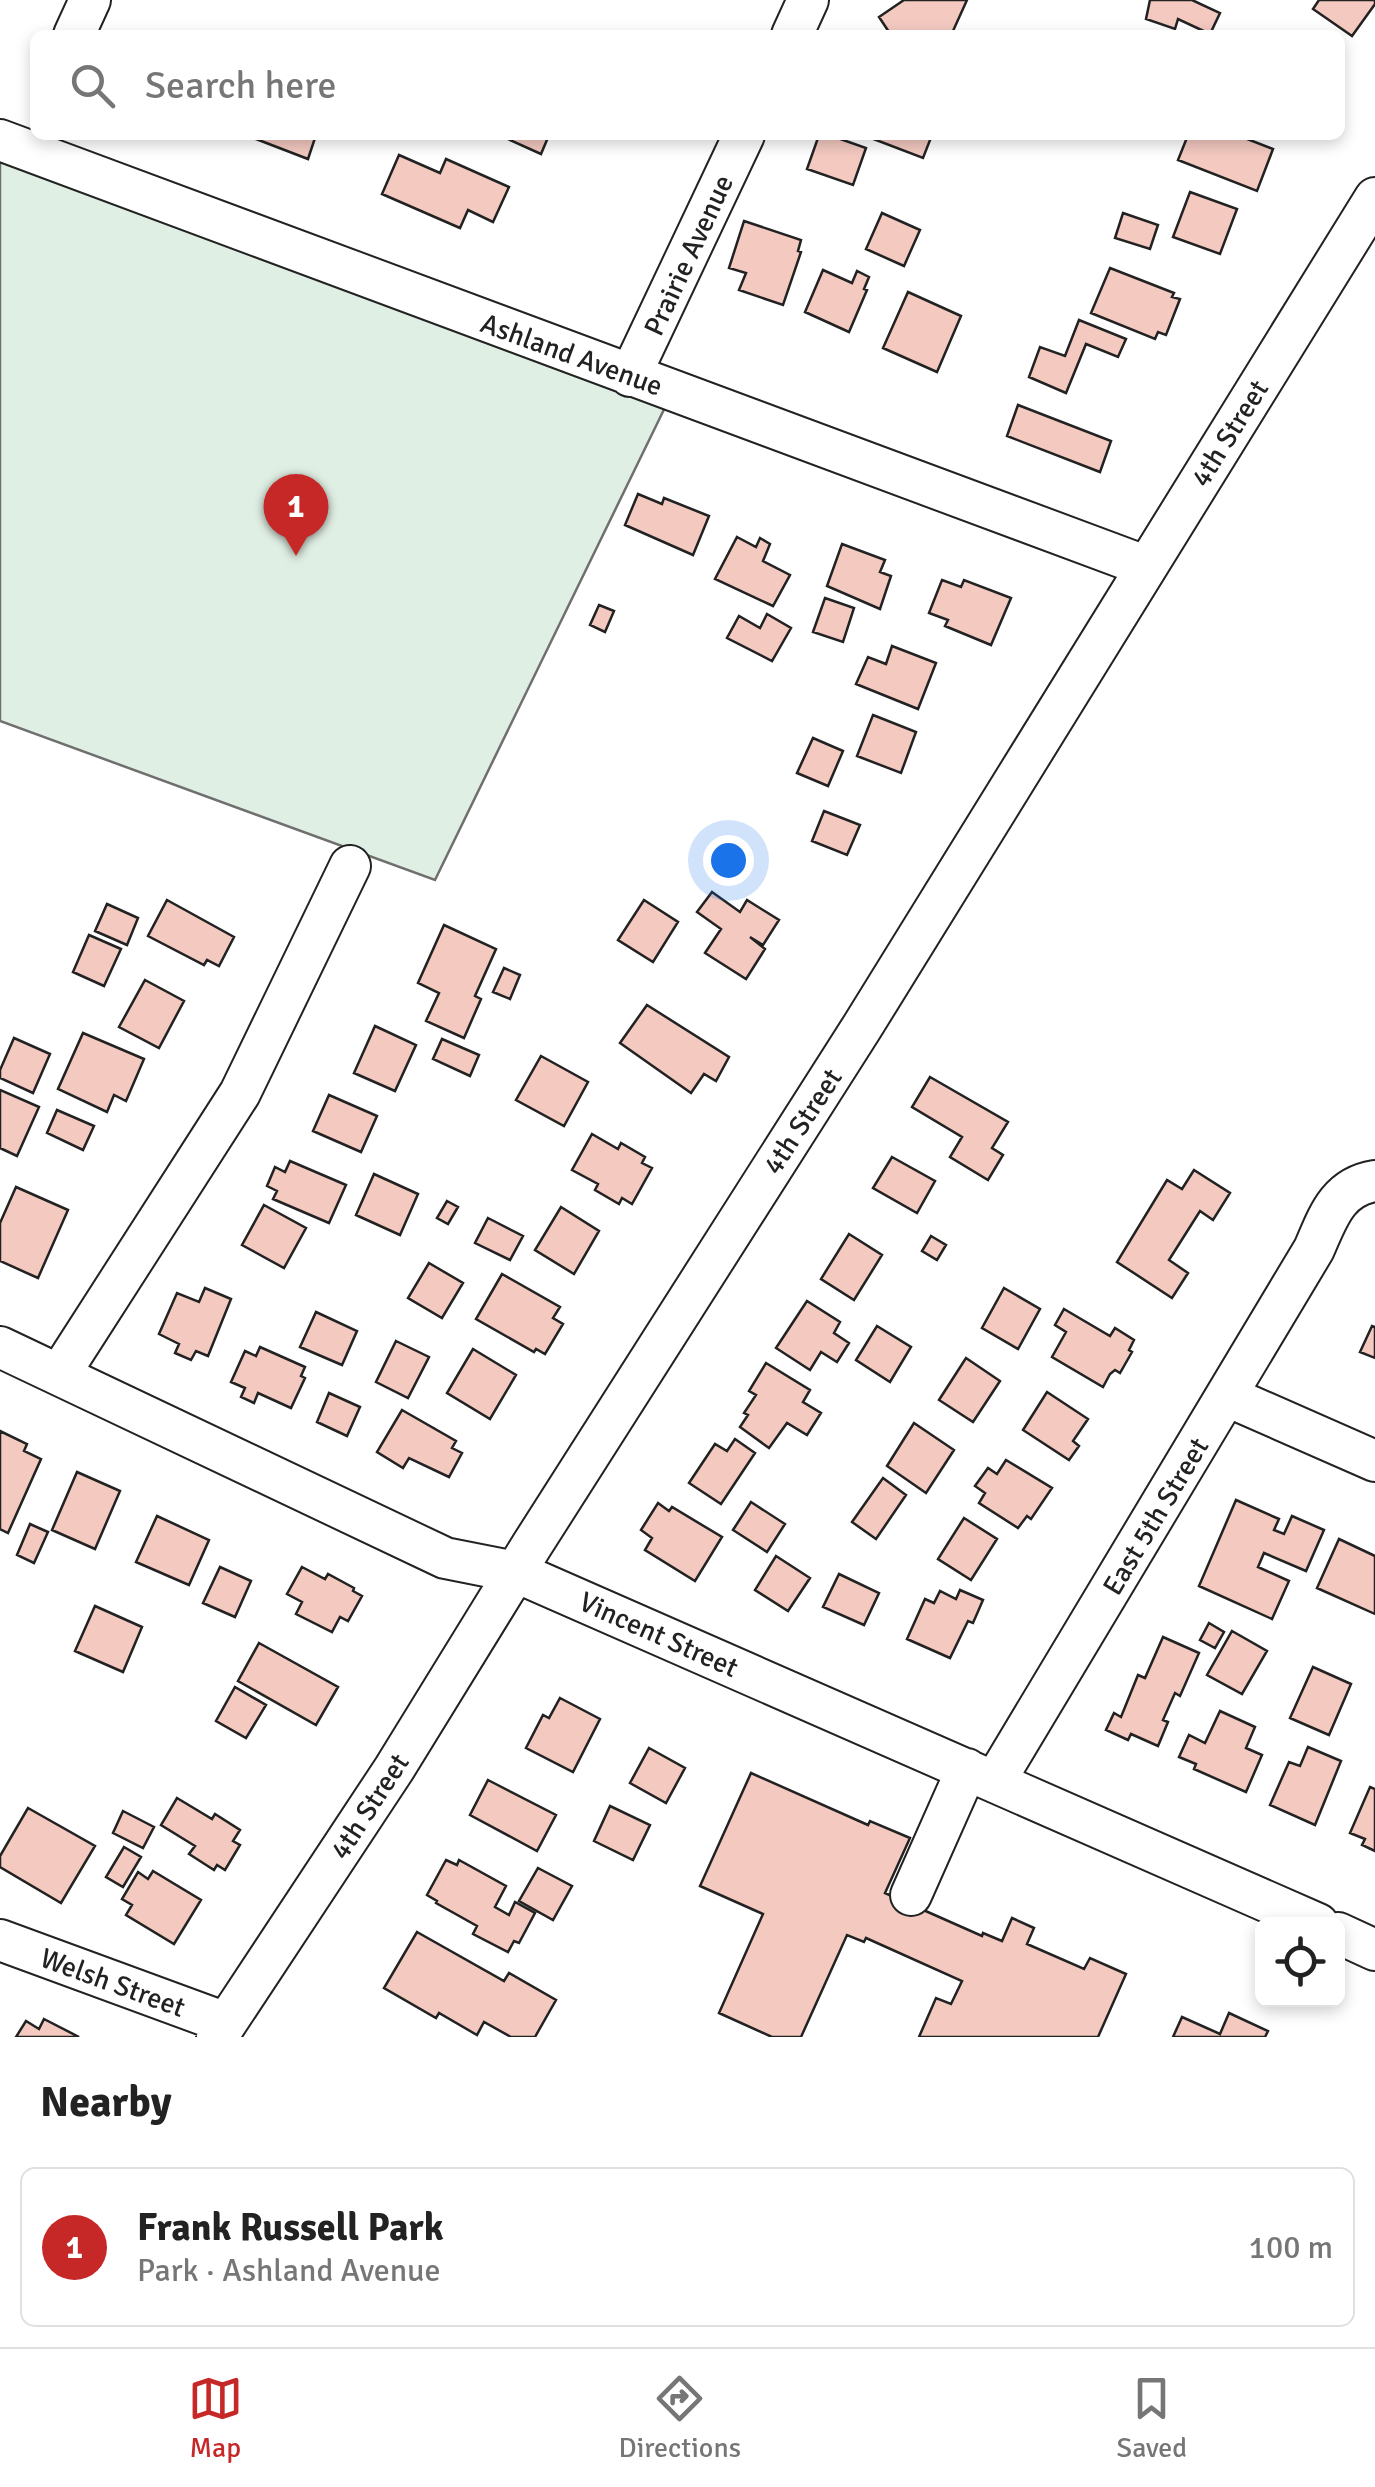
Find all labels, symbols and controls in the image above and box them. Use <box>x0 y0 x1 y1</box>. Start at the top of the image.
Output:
search box <box>30 30 1345 140</box>
icon: search <box>65 58 120 113</box>
text: Search here <box>145 62 337 109</box>
street label: Prairie Avenue <box>637 170 741 341</box>
street label: Ashland Avenue <box>476 306 667 404</box>
street label: 4th Street <box>1184 374 1276 493</box>
pin: 1 <box>264 474 328 556</box>
your location <box>703 835 754 886</box>
street label: 4th Street <box>756 1062 850 1181</box>
street label: East 5th Street <box>1096 1432 1216 1601</box>
street label: Vincent Street <box>574 1585 743 1685</box>
street label: 4th Street <box>323 1747 417 1866</box>
map controls <box>1255 1917 1345 2007</box>
button: locate <box>1255 1917 1345 2007</box>
street label: Welsh Street <box>36 1941 190 2025</box>
text: Nearby <box>40 2077 172 2128</box>
text: Frank Russell Park <box>137 2204 444 2251</box>
text: 1 <box>66 2228 83 2267</box>
text: 100 m <box>1249 2228 1333 2267</box>
text: Park · Ashland Avenue <box>137 2251 441 2290</box>
tab: Map <box>188 2371 243 2465</box>
tab: Directions <box>619 2371 741 2465</box>
tab: Saved <box>1117 2371 1187 2465</box>

